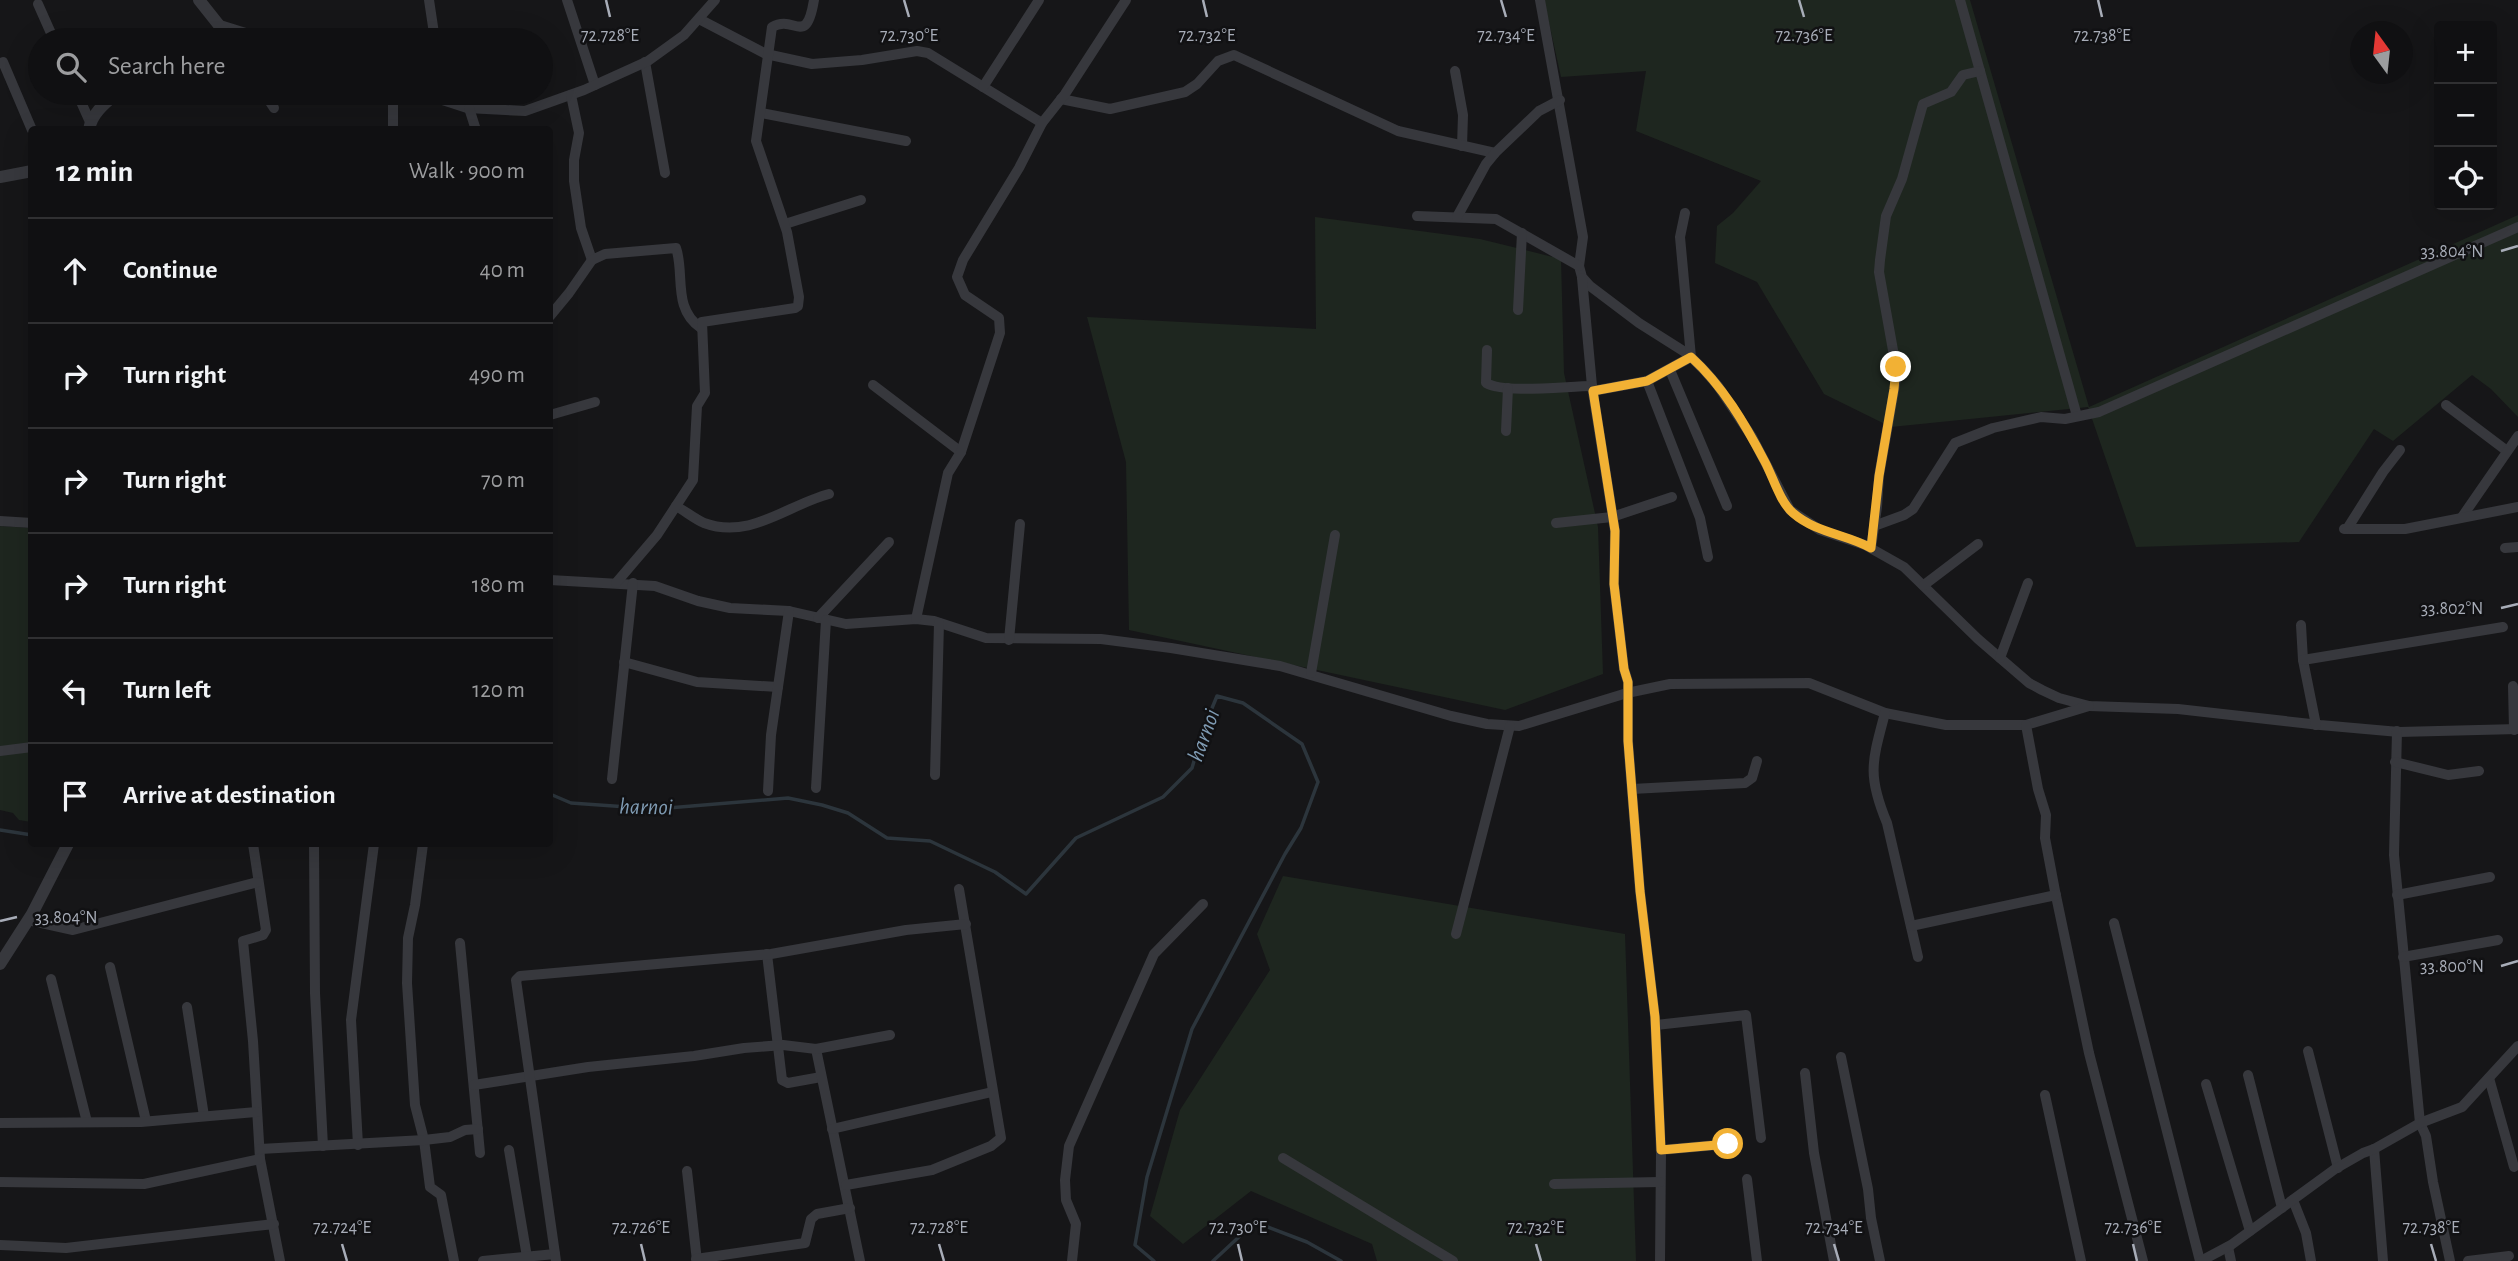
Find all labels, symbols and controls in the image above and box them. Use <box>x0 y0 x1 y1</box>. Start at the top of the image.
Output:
north arrow <box>2350 21 2413 84</box>
map controls <box>2434 21 2497 210</box>
button: + <box>2434 21 2497 84</box>
text: 72.728°E <box>581 27 639 45</box>
text: 72.730°E <box>880 27 938 45</box>
text: 72.732°E <box>1179 27 1236 45</box>
text: 72.734°E <box>1477 27 1535 45</box>
text: 72.736°E <box>1775 27 1833 45</box>
text: 72.738°E <box>2073 27 2131 45</box>
search box <box>28 28 553 105</box>
icon: search <box>52 48 90 86</box>
text: Search here <box>108 53 226 79</box>
button: − <box>2434 84 2497 147</box>
button: locate <box>2434 147 2497 210</box>
text: 12 min <box>56 157 133 187</box>
text: Walk · 900 m <box>409 160 525 183</box>
text: 33.804°N <box>2420 243 2484 261</box>
icon: ahead <box>56 252 94 290</box>
text: Continue <box>123 257 218 283</box>
text: 40 m <box>480 259 525 282</box>
route end <box>1880 351 1911 382</box>
icon: right <box>56 357 94 395</box>
text: Turn right <box>123 362 226 388</box>
text: 490 m <box>469 364 525 387</box>
icon: right <box>56 462 94 500</box>
text: Turn right <box>123 467 226 493</box>
text: 70 m <box>481 469 525 492</box>
icon: right <box>56 567 94 605</box>
text: Turn right <box>123 572 226 598</box>
text: 180 m <box>472 574 525 597</box>
text: 33.802°N <box>2421 600 2483 618</box>
icon: left <box>56 672 94 710</box>
text: Turn left <box>123 677 211 703</box>
text: 120 m <box>472 679 525 702</box>
water label: harnoi <box>1184 706 1224 765</box>
icon: arrive <box>56 777 94 815</box>
text: Arrive at destination <box>123 782 336 808</box>
water label: harnoi <box>619 796 673 819</box>
text: 33.804°N <box>34 909 98 927</box>
text: 33.800°N <box>2420 958 2484 976</box>
route start <box>1712 1128 1743 1159</box>
text: 72.724°E <box>313 1219 371 1237</box>
text: 72.726°E <box>612 1219 670 1237</box>
text: 72.728°E <box>910 1219 968 1237</box>
text: 72.730°E <box>1209 1219 1267 1237</box>
text: 72.732°E <box>1508 1219 1565 1237</box>
text: 72.734°E <box>1805 1219 1863 1237</box>
text: 72.736°E <box>2104 1219 2162 1237</box>
text: 72.738°E <box>2402 1219 2460 1237</box>

